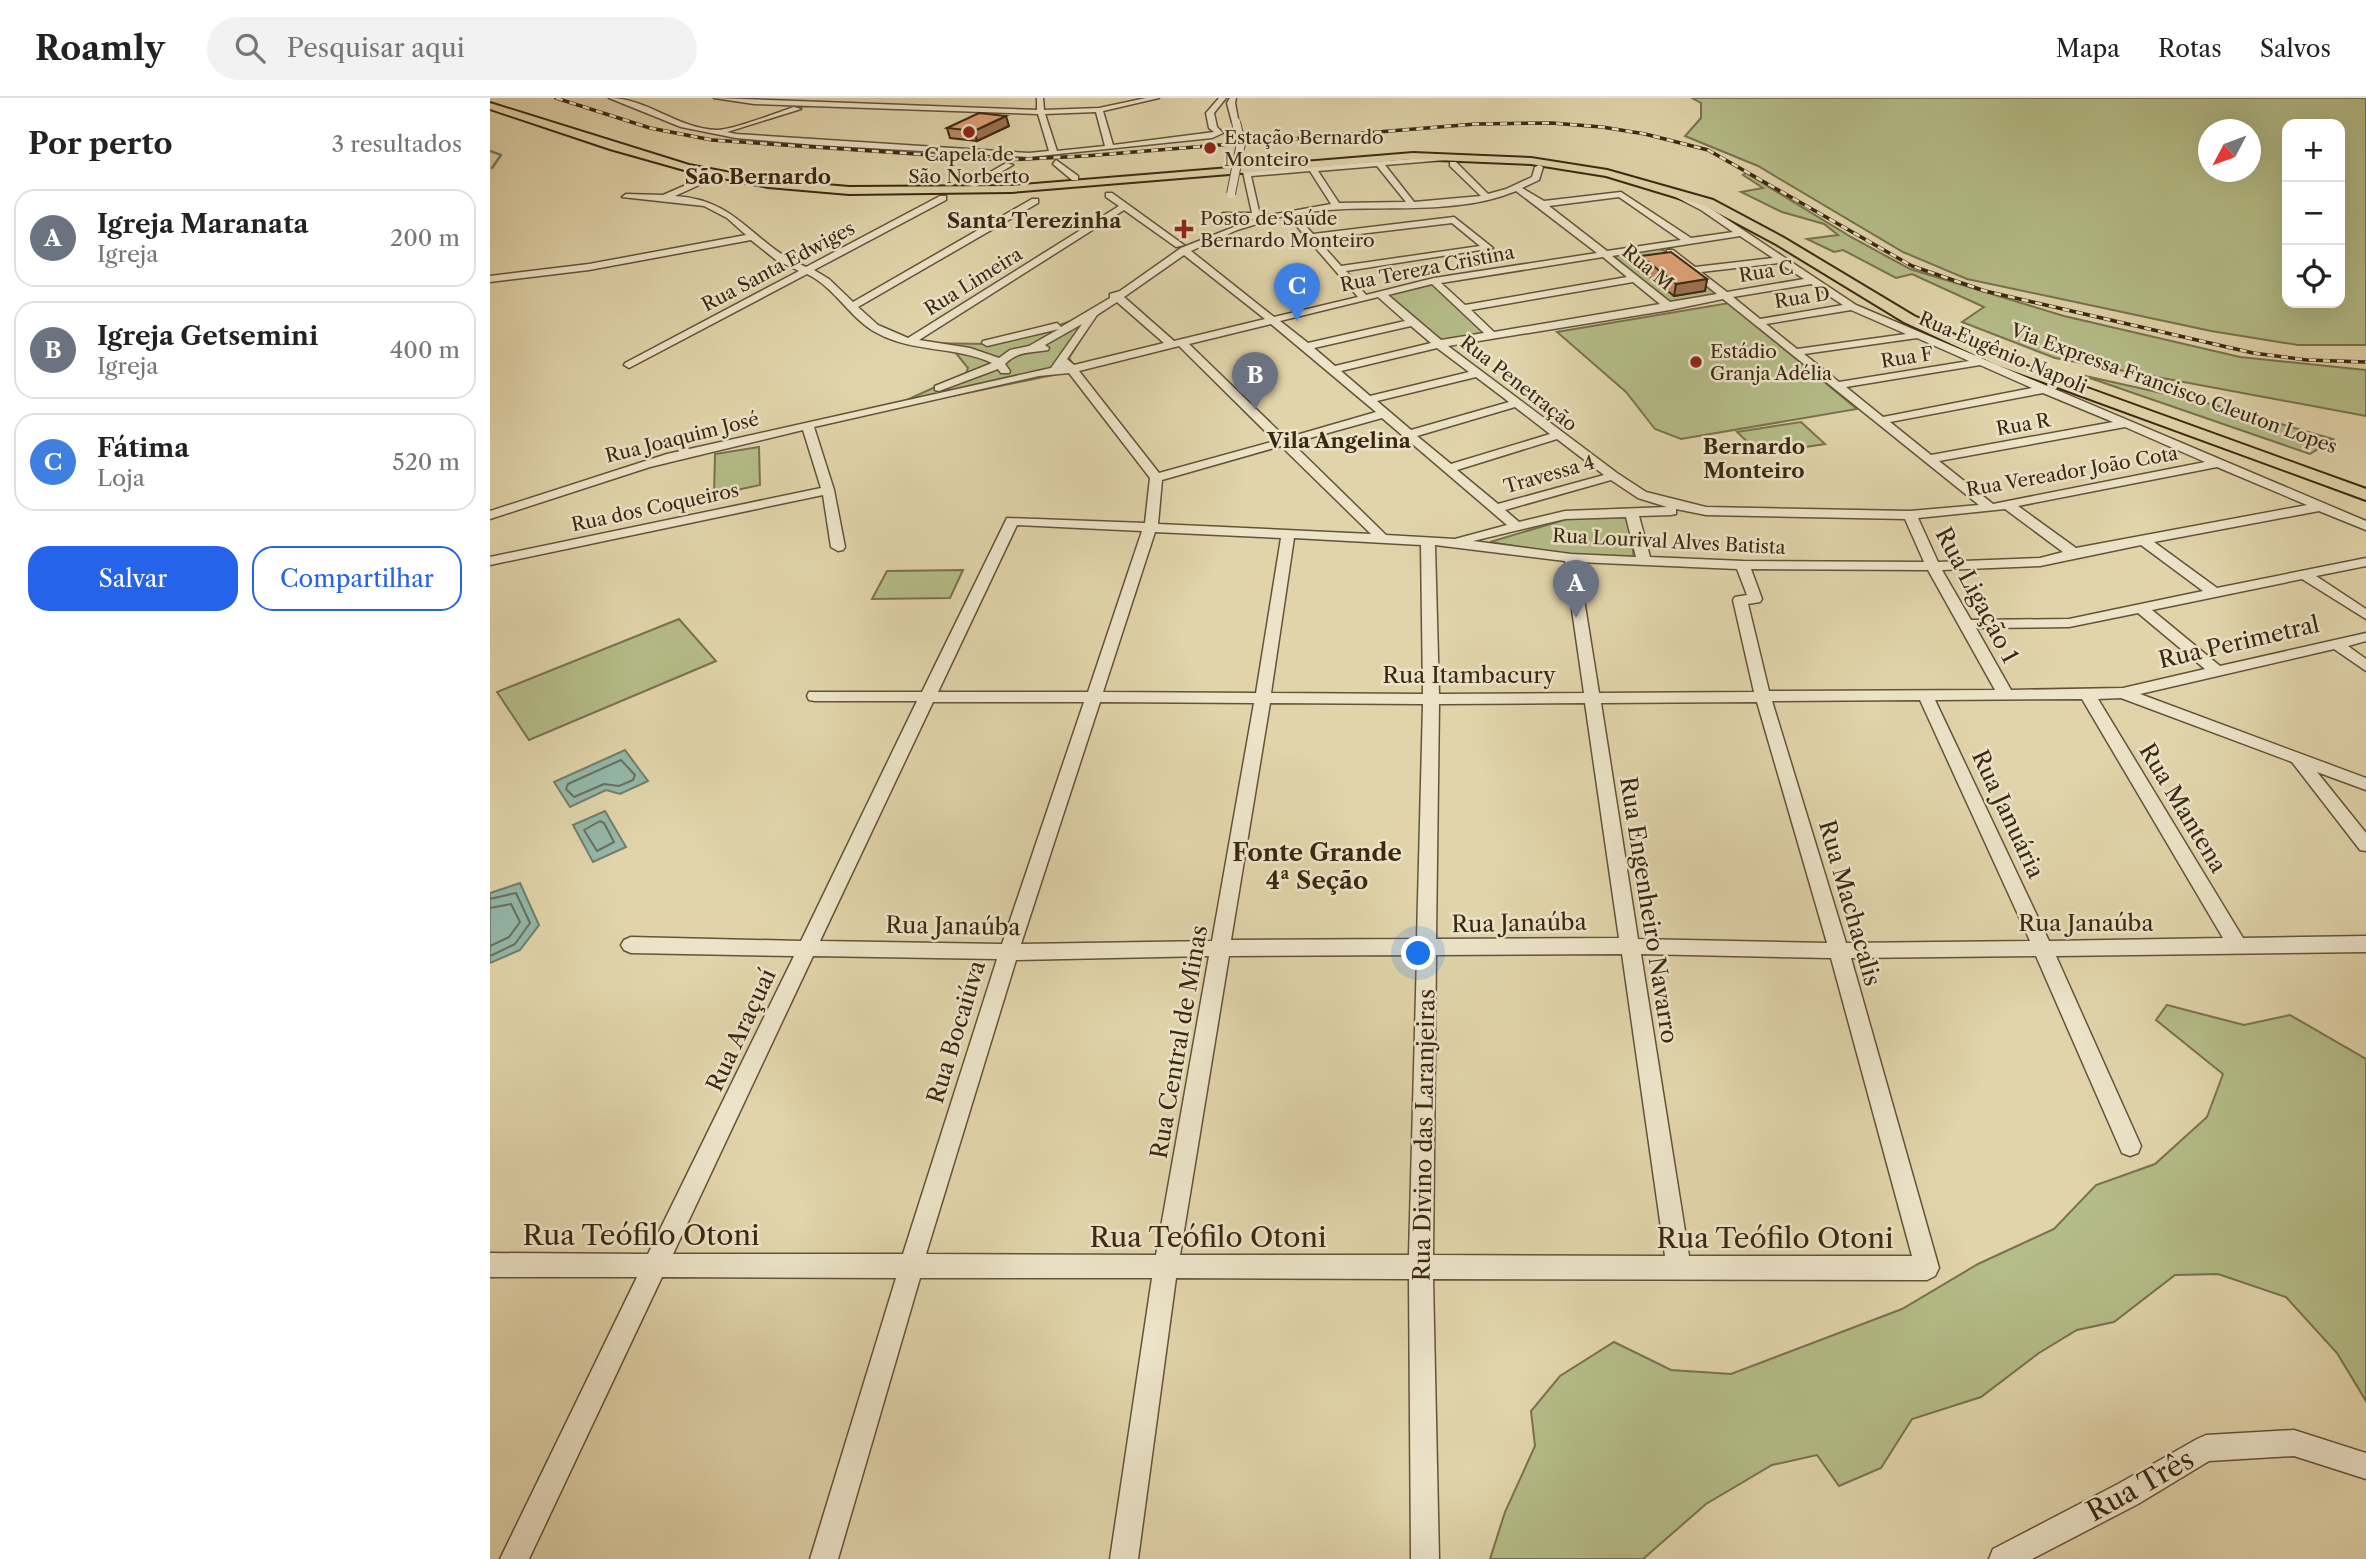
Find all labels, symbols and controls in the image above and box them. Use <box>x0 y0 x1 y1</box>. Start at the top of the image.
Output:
search box <box>207 17 697 80</box>
text: Roamly <box>35 28 165 69</box>
icon: search <box>231 29 269 67</box>
text: Pesquisar aqui <box>287 32 465 64</box>
text: Mapa <box>2056 34 2120 63</box>
text: Rotas <box>2158 34 2222 63</box>
text: Salvos <box>2260 34 2331 63</box>
north arrow <box>2198 119 2261 182</box>
map controls <box>2282 119 2345 308</box>
button: + <box>2282 119 2345 182</box>
marker: Capela de São Norberto <box>961 124 977 140</box>
text: Por perto <box>28 125 173 162</box>
place label: Estação Bernardo Monteiro <box>1224 126 1384 171</box>
text: 3 resultados <box>332 130 462 158</box>
marker: Estação Bernardo Monteiro <box>1202 140 1218 156</box>
place label: Capela de São Norberto <box>908 143 1030 188</box>
district label: São Bernardo <box>685 164 831 189</box>
button: − <box>2282 182 2345 245</box>
place label: Posto de Saúde Bernardo Monteiro <box>1200 207 1375 252</box>
text: Igreja Maranata <box>97 208 309 240</box>
district label: Santa Terezinha <box>947 208 1122 233</box>
street label: Rua Santa Edwiges <box>698 216 859 317</box>
marker: Posto de Saúde Bernardo Monteiro <box>1174 219 1194 239</box>
text: A <box>44 224 62 252</box>
text: 200 m <box>390 224 460 252</box>
text: Igreja <box>97 240 158 268</box>
street label: Rua Tereza Cristina <box>1338 240 1516 297</box>
street label: Rua M <box>1617 240 1678 295</box>
street label: Rua Limeira <box>920 242 1026 321</box>
button: locate <box>2282 245 2345 308</box>
street label: Rua C <box>1737 256 1795 287</box>
pin: C <box>1274 263 1320 321</box>
street label: Rua D <box>1773 282 1831 313</box>
street label: Rua Eugênio Napoli <box>1915 307 2090 398</box>
street label: Via Expressa Francisco Cleuton Lopes <box>2007 318 2340 458</box>
text: Igreja Getsemini <box>97 320 318 352</box>
street label: Rua Penetração <box>1456 331 1582 436</box>
text: B <box>44 336 62 364</box>
text: 400 m <box>390 336 460 364</box>
place label: Estádio Granja Adélia <box>1710 340 1832 385</box>
street label: Rua F <box>1879 342 1935 373</box>
text: Igreja <box>97 352 158 380</box>
pin: B <box>1232 352 1278 410</box>
marker: Estádio Granja Adélia <box>1688 354 1704 370</box>
street label: Rua Joaquim José <box>603 407 761 468</box>
street label: Rua R <box>1994 408 2053 441</box>
district label: Vila Angelina <box>1266 428 1412 453</box>
text: Fátima <box>97 432 189 464</box>
district label: Bernardo Monteiro <box>1703 434 1805 483</box>
street label: Rua Vereador João Cota <box>1964 442 2180 501</box>
text: C <box>44 448 62 476</box>
text: 520 m <box>392 448 460 476</box>
street label: Travessa 4 <box>1501 451 1597 498</box>
text: Loja <box>97 464 145 492</box>
street label: Rua dos Coqueiros <box>569 479 741 536</box>
street label: Rua Ligação 1 <box>1930 522 2025 668</box>
street label: Rua Lourival Alves Batista <box>1552 524 1786 559</box>
button: Salvar <box>28 546 238 611</box>
button: Compartilhar <box>252 546 462 611</box>
pin: A <box>1553 560 1599 618</box>
street label: Rua Perimetral <box>2156 610 2322 674</box>
street label: Rua Itambacury <box>1382 661 1556 689</box>
street label: Rua Mantena <box>2133 738 2233 879</box>
street label: Rua Januária <box>1966 745 2050 883</box>
street label: Rua Engenheiro Navarro <box>1614 775 1684 1045</box>
street label: Rua Machacalis <box>1813 817 1887 989</box>
district label: Fonte Grande 4ª Seção <box>1232 838 1402 895</box>
street label: Rua Janaúba <box>1451 908 1588 938</box>
street label: Rua Janaúba <box>2018 909 2155 937</box>
street label: Rua Janaúba <box>885 911 1022 941</box>
street label: Rua Central de Minas <box>1145 923 1213 1161</box>
your location <box>1401 936 1435 970</box>
street label: Rua Bocaiúva <box>921 956 991 1107</box>
street label: Rua Araçuaí <box>700 964 782 1096</box>
street label: Rua Divino das Laranjeiras <box>1407 989 1441 1281</box>
street label: Rua Teófilo Otoni <box>523 1218 759 1252</box>
street label: Rua Teófilo Otoni <box>1090 1220 1326 1254</box>
street label: Rua Teófilo Otoni <box>1657 1221 1893 1255</box>
street label: Rua Três <box>2080 1442 2200 1528</box>

